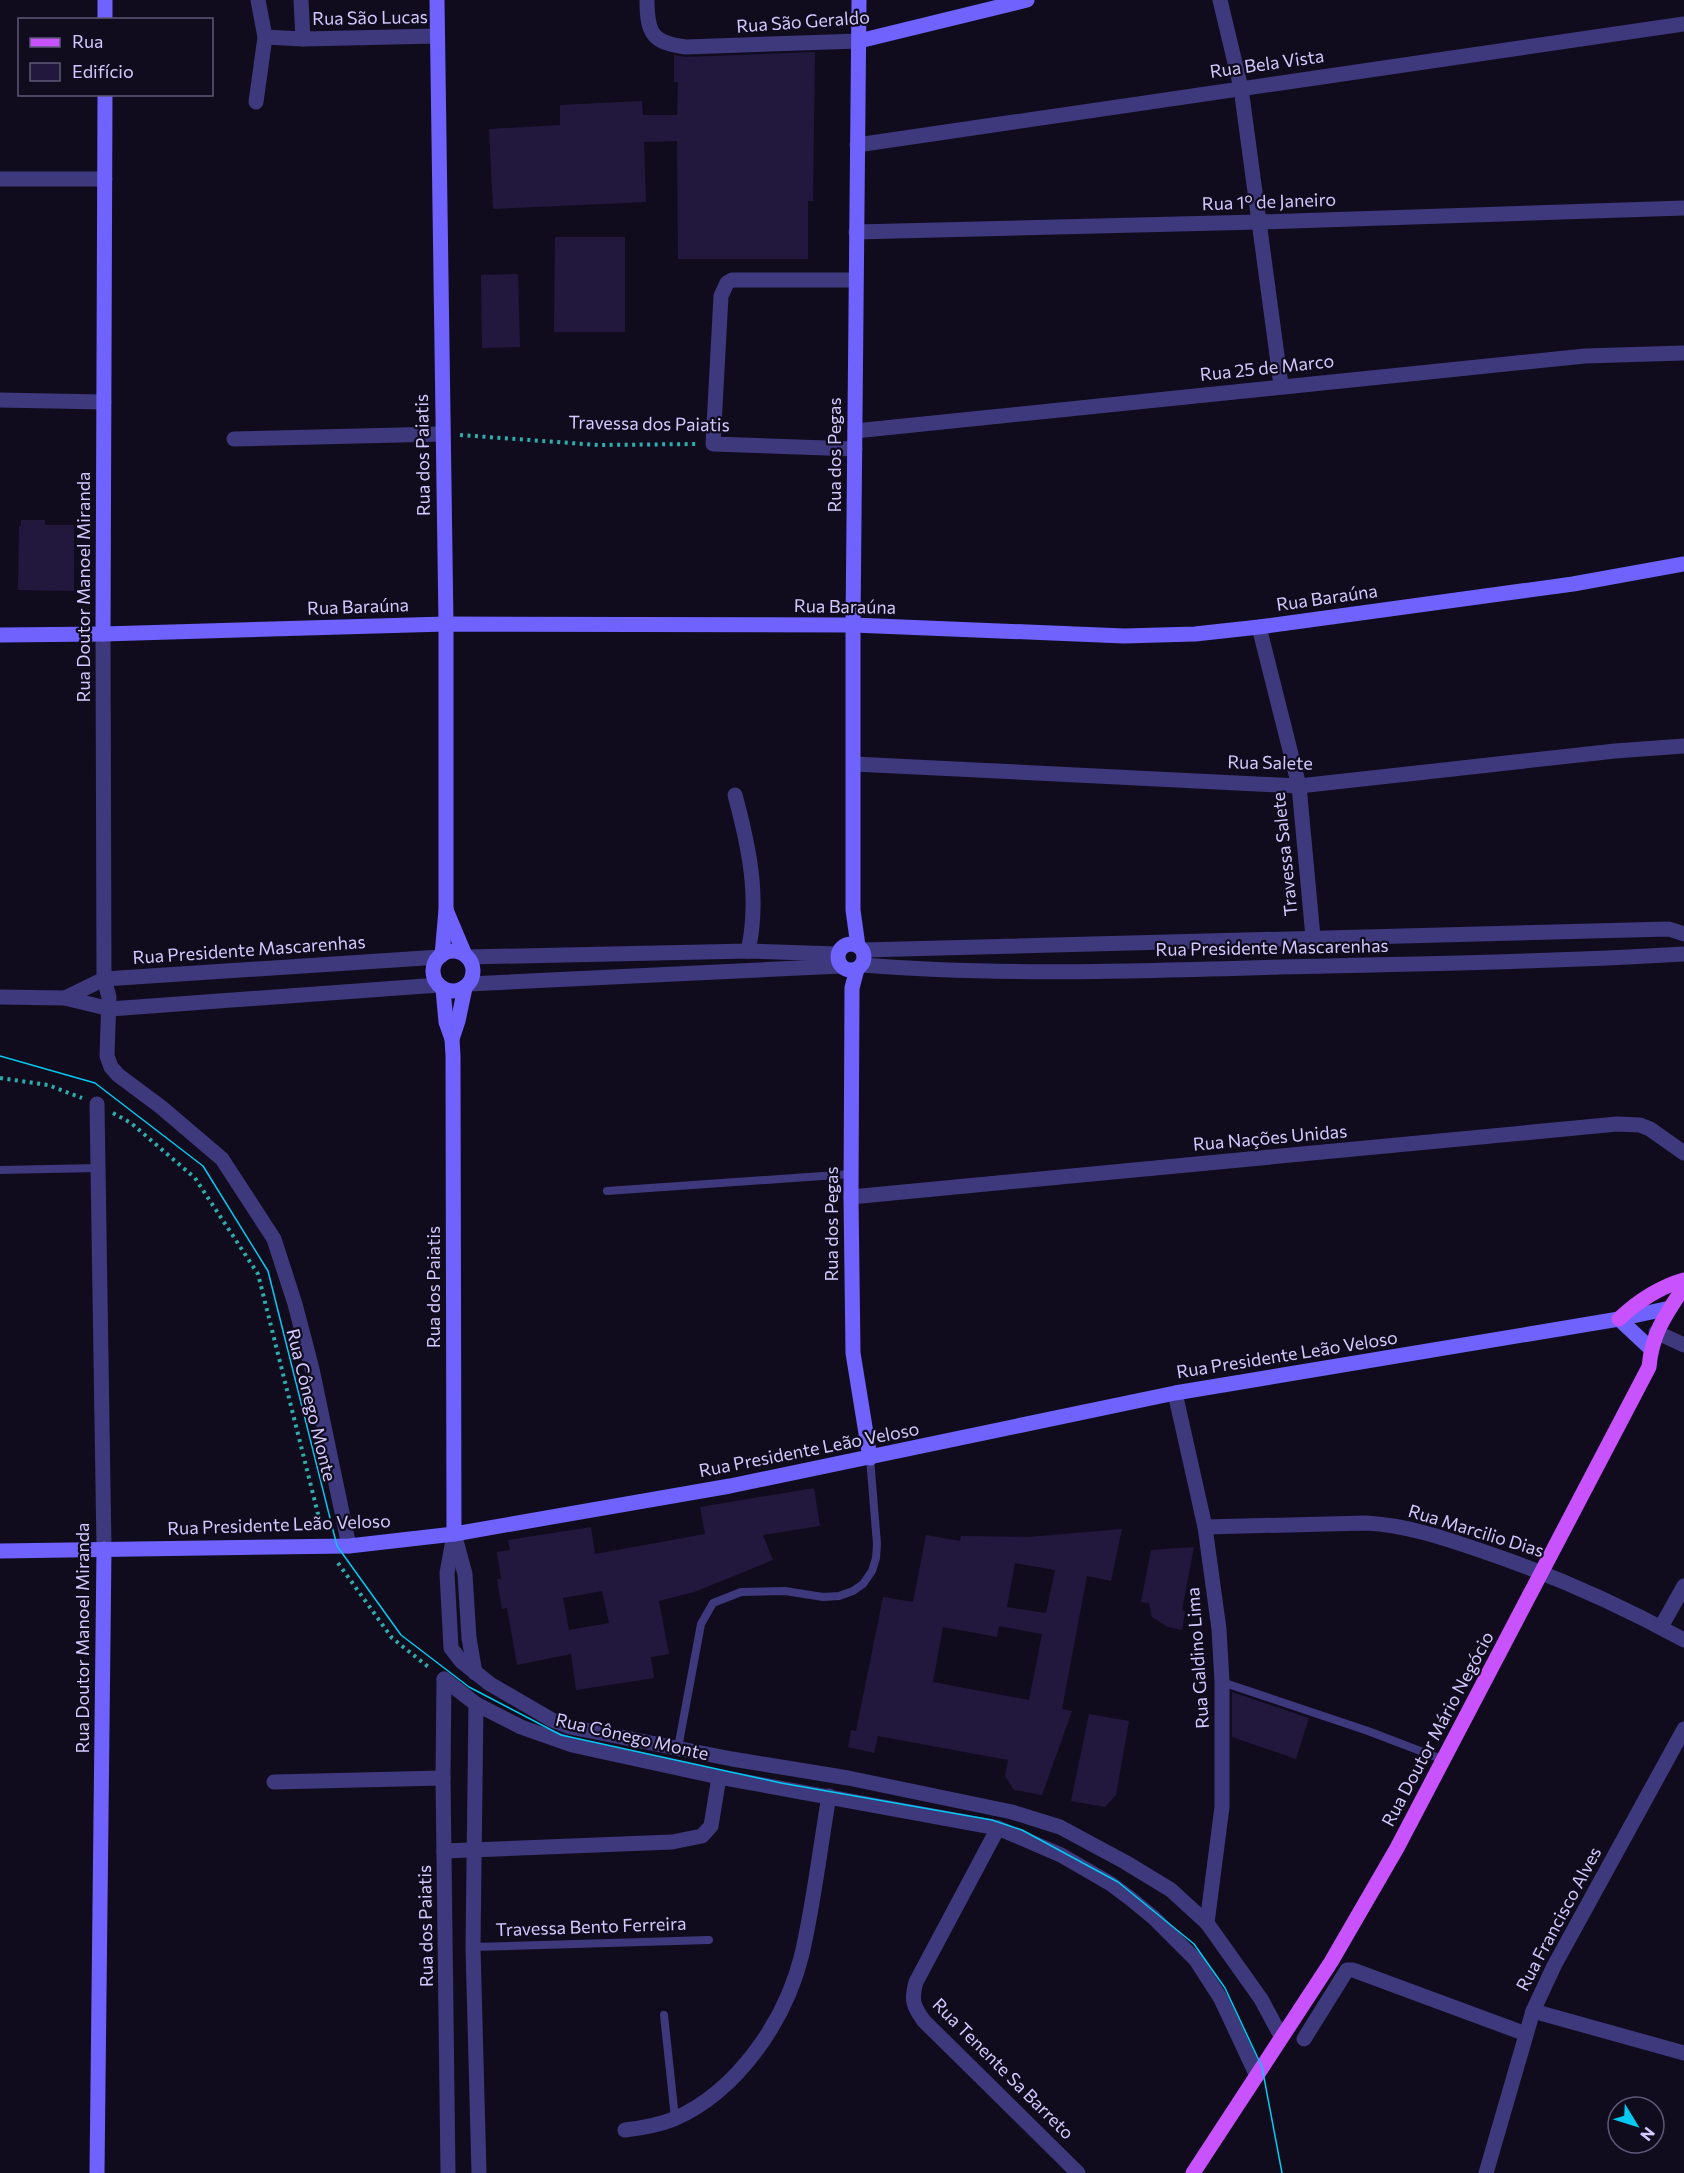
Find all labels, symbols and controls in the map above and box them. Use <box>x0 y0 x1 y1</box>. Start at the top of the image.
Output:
street label: Rua São Lucas <box>312 5 428 29</box>
street label: Rua São Geraldo <box>735 5 870 37</box>
legend <box>18 18 213 96</box>
text: Rua <box>72 30 103 52</box>
street label: Rua Bela Vista <box>1208 44 1326 82</box>
text: Edifício <box>72 60 134 82</box>
street label: Rua 1º de Janeiro <box>1201 188 1336 214</box>
street label: Rua 25 de Marco <box>1199 349 1335 385</box>
street label: Rua dos Paiatis <box>410 394 434 516</box>
street label: Rua dos Pegas <box>823 397 845 513</box>
street label: Travessa dos Paiatis <box>568 411 730 435</box>
street label: Rua Doutor Manoel Miranda <box>72 471 94 703</box>
street label: Rua Baraúna <box>1275 579 1379 615</box>
street label: Rua Baraúna <box>307 593 409 619</box>
street label: Rua Baraúna <box>794 594 896 618</box>
street label: Rua Salete <box>1227 750 1313 774</box>
street label: Travessa Salete <box>1267 791 1301 917</box>
street label: Rua Presidente Mascarenhas <box>132 930 366 968</box>
street label: Rua Presidente Mascarenhas <box>1155 934 1389 960</box>
street label: Rua Nações Unidas <box>1192 1119 1348 1155</box>
street label: Rua dos Pegas <box>820 1166 842 1282</box>
street label: Rua dos Paiatis <box>422 1226 444 1348</box>
street label: Rua Cônego Monte <box>282 1326 342 1483</box>
street label: Rua Presidente Leão Veloso <box>1175 1326 1399 1382</box>
street label: Rua Presidente Leão Veloso <box>697 1417 921 1481</box>
street label: Rua Marcilio Dias <box>1406 1499 1547 1561</box>
street label: Rua Presidente Leão Veloso <box>167 1509 391 1539</box>
street label: Rua Doutor Manoel Miranda <box>71 1522 93 1754</box>
street label: Rua Galdino Lima <box>1181 1587 1213 1729</box>
street label: Rua Doutor Mário Negócio <box>1376 1627 1498 1830</box>
street label: Rua Cônego Monte <box>553 1708 711 1764</box>
street label: Rua Francisco Alves <box>1511 1843 1605 1994</box>
street label: Rua dos Paiatis <box>413 1865 437 1987</box>
street label: Travessa Bento Ferreira <box>495 1912 687 1940</box>
street label: Rua Tenente Sa Barreto <box>928 1993 1079 2144</box>
north arrow <box>1606 2095 1666 2155</box>
text: N <box>1637 2124 1659 2145</box>

